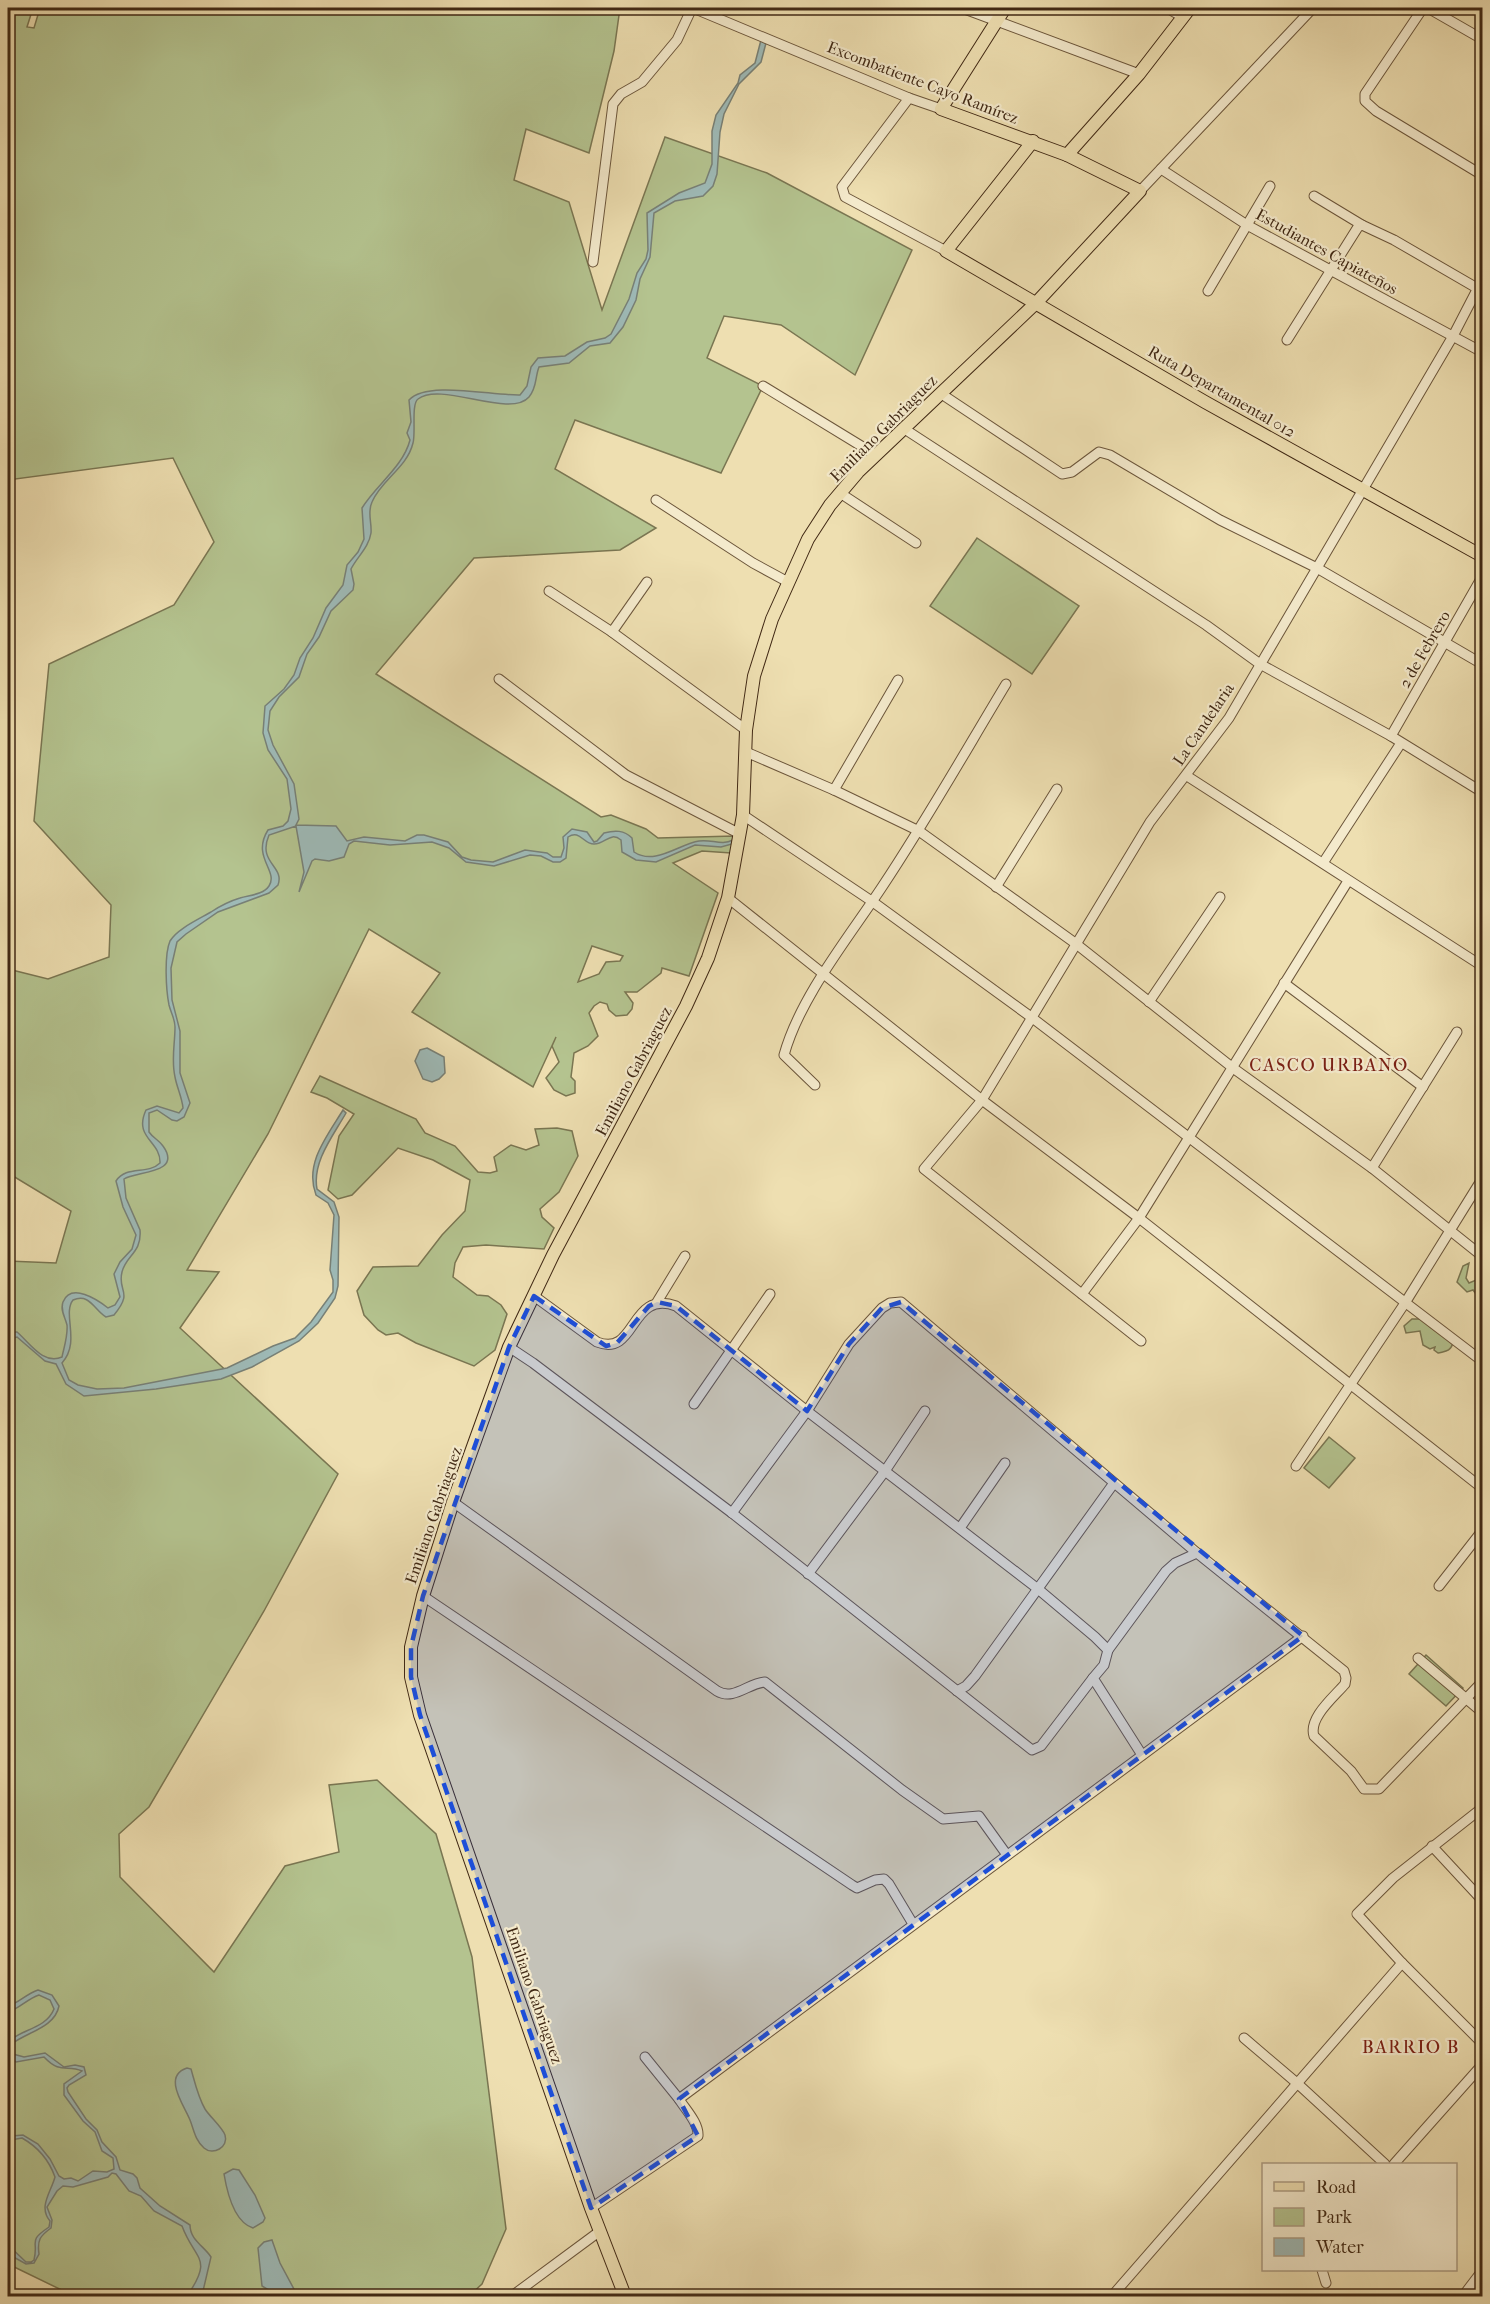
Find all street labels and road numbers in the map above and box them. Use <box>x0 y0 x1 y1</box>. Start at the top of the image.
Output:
street label: Excombatiente Cayo Ramírez <box>825 37 1021 128</box>
street label: Estudiantes Capiateños <box>1253 205 1401 298</box>
street label: Ruta Departamental 012 <box>1145 341 1299 441</box>
street label: Emiliano Gabriaguez <box>826 371 941 486</box>
street label: 2 de Febrero <box>1395 607 1454 691</box>
street label: La Candelaria <box>1169 679 1238 769</box>
street label: Emiliano Gabriaguez <box>591 1003 676 1139</box>
street label: Emiliano Gabriaguez <box>401 1444 466 1586</box>
street label: Emiliano Gabriaguez <box>502 1924 567 2066</box>

